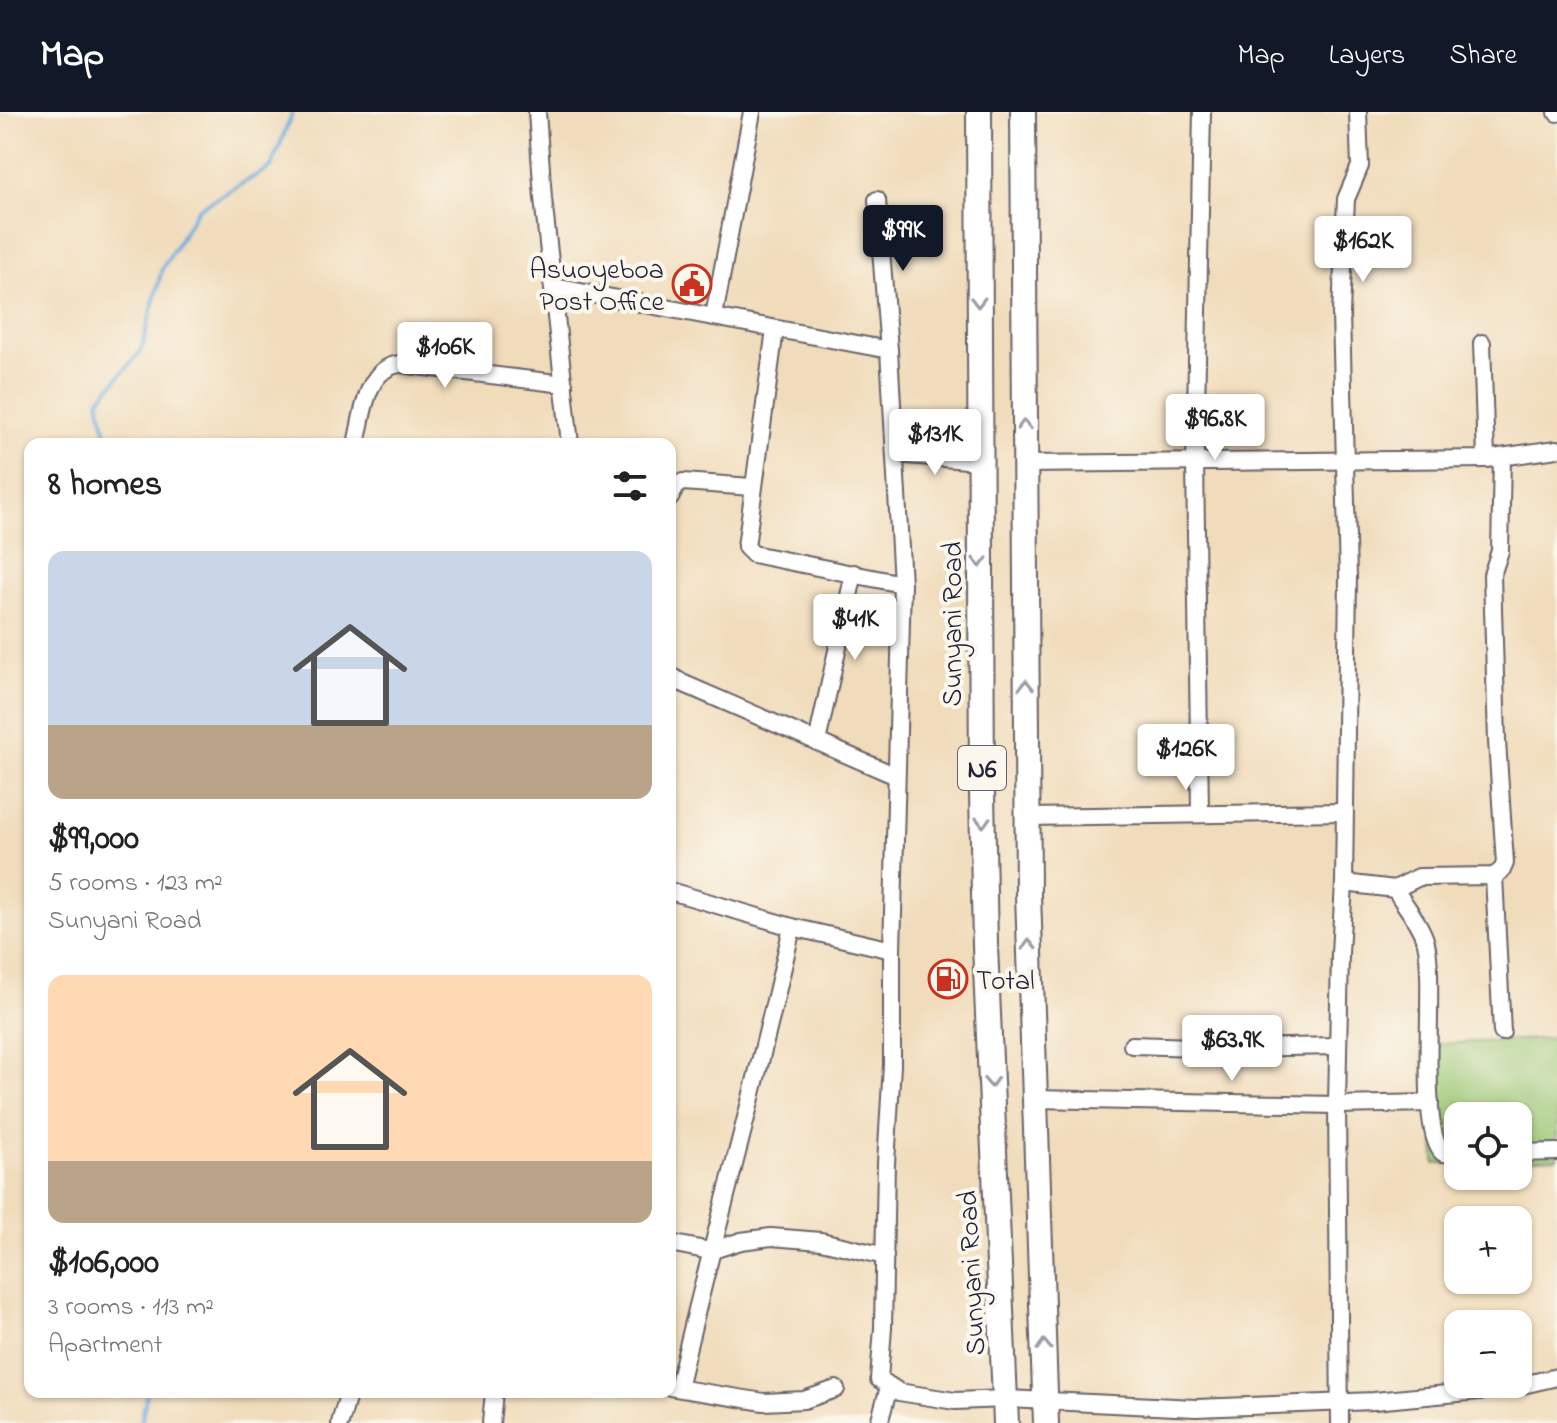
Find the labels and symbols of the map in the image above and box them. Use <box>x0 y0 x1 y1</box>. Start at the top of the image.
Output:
pin: $99K <box>856 205 950 273</box>
pin: $162K <box>1307 216 1419 284</box>
place label: Asuoyeboa Post Office <box>529 251 664 324</box>
public building icon: Asuoyeboa Post Office <box>671 263 713 305</box>
one-way arrow <box>969 296 987 309</box>
pin: $106K <box>389 322 501 390</box>
pin: $96.8K <box>1150 394 1280 462</box>
pin: $131K <box>879 409 991 477</box>
one-way arrow <box>1015 418 1033 431</box>
street label: Sunyani Road <box>934 541 975 707</box>
one-way arrow <box>972 556 989 569</box>
pin: $41K <box>808 594 902 662</box>
one-way arrow <box>1018 678 1035 691</box>
pin: $126K <box>1130 724 1242 792</box>
road number: N6 <box>958 746 1006 790</box>
one-way arrow <box>974 816 991 829</box>
one-way arrow <box>1020 938 1038 951</box>
fuel station icon: Total <box>927 958 969 1000</box>
place label: Total <box>976 962 1035 1003</box>
pin: $63.9K <box>1167 1015 1297 1083</box>
one-way arrow <box>983 1076 1000 1089</box>
street label: Sunyani Road <box>949 1189 998 1356</box>
one-way arrow <box>1036 1338 1053 1351</box>

